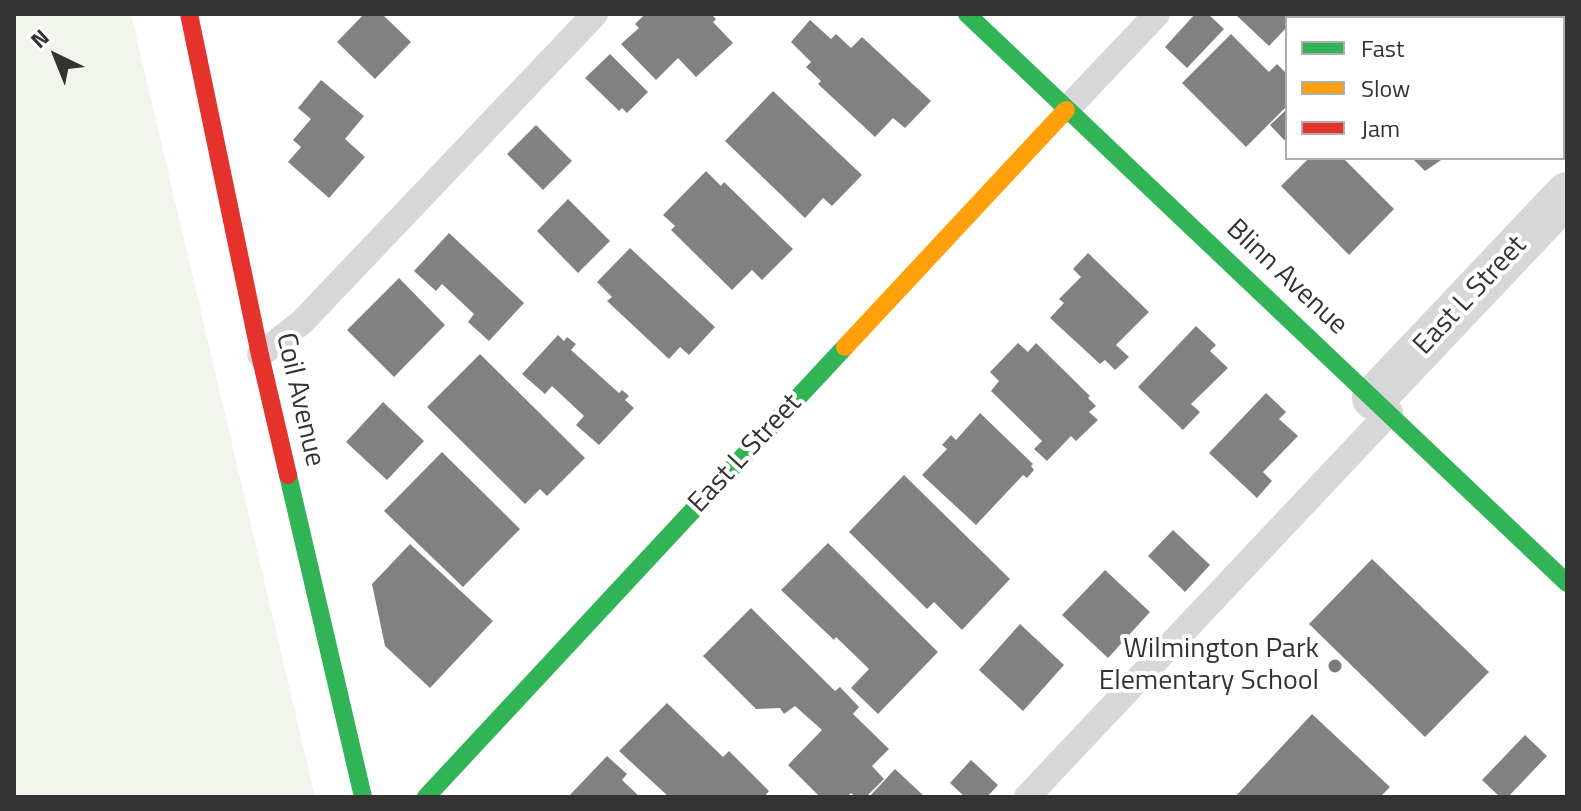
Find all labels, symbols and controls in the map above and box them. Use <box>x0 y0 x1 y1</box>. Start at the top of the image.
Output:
north arrow <box>16 16 96 96</box>
legend <box>1285 16 1565 160</box>
text: N <box>22 21 57 56</box>
text: Fast <box>1361 30 1404 66</box>
text: Slow <box>1361 70 1410 106</box>
text: Jam <box>1361 110 1400 146</box>
street label: Blinn Avenue <box>1218 213 1354 343</box>
street label: East L Street <box>1407 230 1535 362</box>
street label: Coil Avenue <box>267 330 331 470</box>
street label: East L Street <box>682 388 810 520</box>
place label: Wilmington Park Elementary School <box>1099 633 1319 699</box>
marker: Wilmington Park Elementary School <box>1326 657 1344 675</box>

